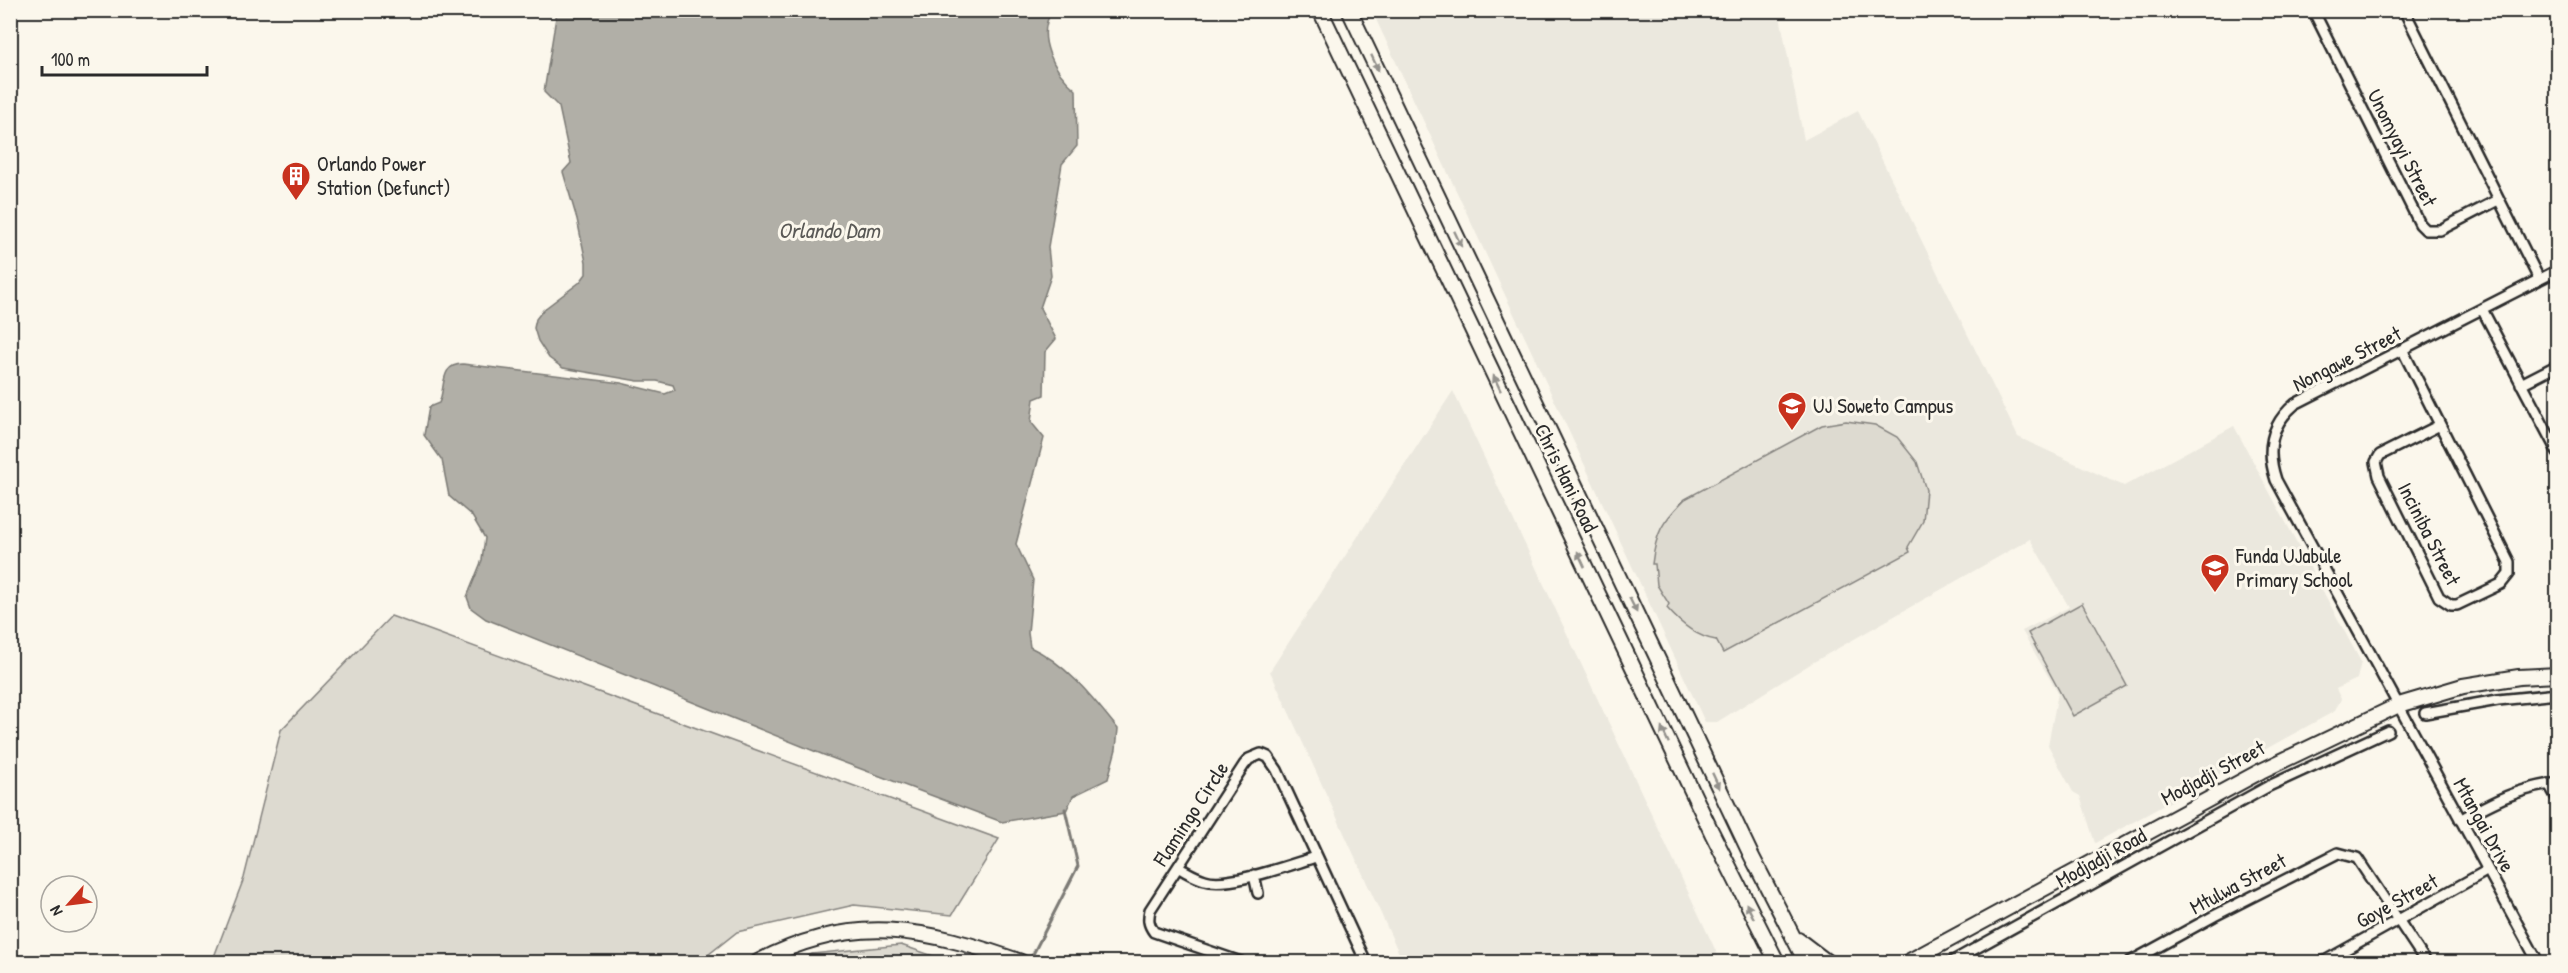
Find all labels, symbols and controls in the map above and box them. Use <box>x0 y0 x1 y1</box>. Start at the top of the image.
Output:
scale bar <box>42 39 207 77</box>
text: 100 m <box>51 47 90 72</box>
one-way arrow <box>1370 55 1379 72</box>
street label: Unomyayi Street <box>2360 84 2445 212</box>
place label: Orlando Power Station (Defunct) <box>317 149 451 202</box>
building icon: Orlando Power Station (Defunct) <box>280 160 312 202</box>
water label: Orlando Dam <box>778 215 881 245</box>
one-way arrow <box>1454 231 1463 248</box>
street label: Nongawe Street <box>2287 318 2407 398</box>
one-way arrow <box>1493 375 1502 392</box>
school or university icon: UJ Soweto Campus <box>1776 390 1808 432</box>
place label: UJ Soweto Campus <box>1813 391 1953 420</box>
street label: Chris Hani Road <box>1528 419 1605 537</box>
street label: Inciniba Street <box>2391 477 2468 591</box>
place label: Funda UJabule Primary School <box>2235 541 2353 594</box>
one-way arrow <box>1577 551 1586 568</box>
school or university icon: Funda UJabule Primary School <box>2199 552 2231 594</box>
one-way arrow <box>1628 596 1637 613</box>
one-way arrow <box>1661 727 1670 744</box>
street label: Modjadji Street <box>2156 733 2271 812</box>
street label: Flamingo Circle <box>1145 756 1235 872</box>
street label: Mtangai Drive <box>2447 772 2522 877</box>
one-way arrow <box>1712 773 1721 790</box>
street label: Modjadji Road <box>2050 821 2151 894</box>
street label: Mtulwa Street <box>2184 846 2292 921</box>
street label: Goye Street <box>2351 866 2444 935</box>
north arrow <box>39 874 99 934</box>
text: N <box>44 902 67 920</box>
one-way arrow <box>1746 902 1755 919</box>

